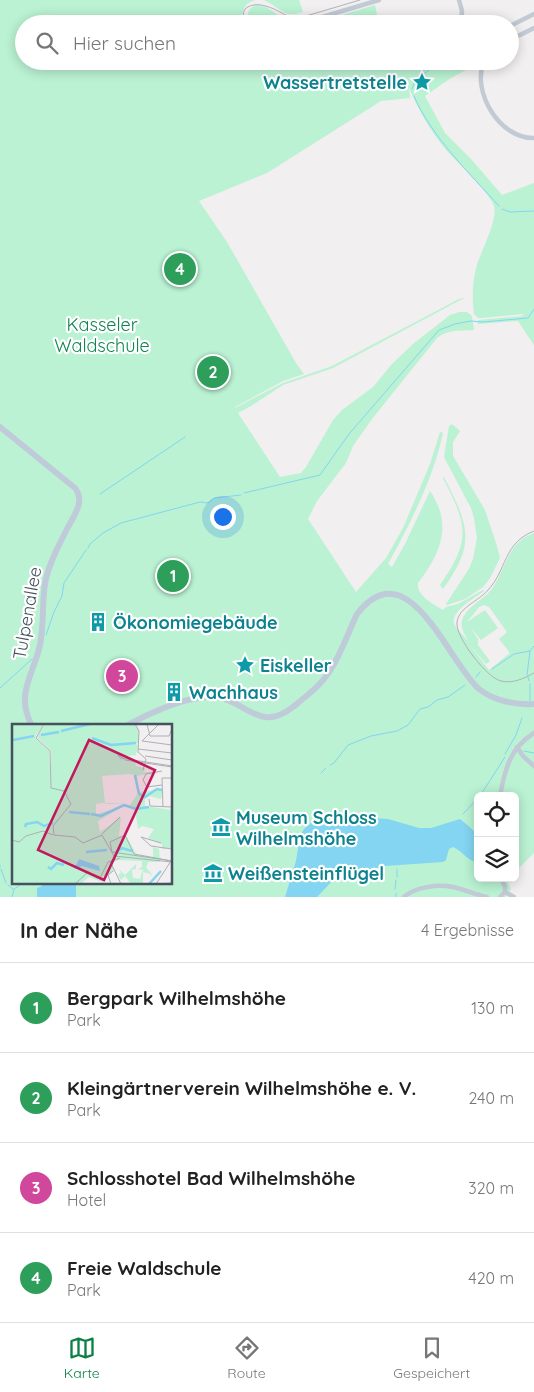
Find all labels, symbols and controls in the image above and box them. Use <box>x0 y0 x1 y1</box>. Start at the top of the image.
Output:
search box <box>15 15 519 70</box>
icon: search <box>33 29 61 57</box>
text: Hier suchen <box>73 31 176 55</box>
place label: Wassertretstelle <box>263 71 407 94</box>
place icon: Wassertretstelle <box>411 71 433 93</box>
pin: 4 <box>164 250 196 288</box>
park label: Kasseler Waldschule <box>54 313 150 357</box>
pin: 2 <box>197 353 229 391</box>
your location <box>210 504 236 530</box>
pin: 1 <box>157 557 189 595</box>
street label: Tulpenallee <box>8 565 46 661</box>
building icon: Ökonomiegebäude <box>87 611 109 633</box>
place label: Ökonomiegebäude <box>113 611 278 634</box>
place icon: Eiskeller <box>234 654 256 676</box>
place label: Eiskeller <box>260 654 332 677</box>
pin: 3 <box>106 657 138 695</box>
building icon: Wachhaus <box>163 681 185 703</box>
place label: Wachhaus <box>189 681 278 704</box>
inset map <box>12 724 172 884</box>
map controls <box>474 792 519 882</box>
button: locate <box>474 792 519 837</box>
place label: Museum Schloss Wilhelmshöhe <box>236 806 377 850</box>
museum icon: Museum Schloss Wilhelmshöhe <box>210 816 232 838</box>
button: layers <box>474 837 519 882</box>
museum icon: Weißensteinflügel <box>202 862 224 884</box>
place label: Weißensteinflügel <box>228 862 384 885</box>
text: In der Nähe <box>20 917 138 943</box>
text: 4 Ergebnisse <box>421 920 514 940</box>
text: Bergpark Wilhelmshöhe <box>67 986 286 1010</box>
text: 1 <box>33 998 39 1018</box>
text: 130 m <box>471 998 514 1018</box>
text: Park <box>67 1010 101 1030</box>
text: Kleingärtnerverein Wilhelmshöhe e. V. <box>67 1076 416 1100</box>
text: 2 <box>31 1088 41 1108</box>
text: 240 m <box>468 1088 514 1108</box>
text: Park <box>67 1100 101 1120</box>
text: Schlosshotel Bad Wilhelmshöhe <box>67 1166 355 1190</box>
text: 3 <box>32 1178 40 1198</box>
text: 320 m <box>468 1178 514 1198</box>
text: Hotel <box>67 1190 106 1210</box>
text: Freie Waldschule <box>67 1256 222 1280</box>
text: 4 <box>31 1268 41 1288</box>
text: 420 m <box>468 1268 514 1288</box>
text: Park <box>67 1280 101 1300</box>
tab: Karte <box>64 1334 100 1382</box>
tab: Route <box>227 1334 266 1382</box>
tab: Gespeichert <box>393 1334 470 1382</box>

